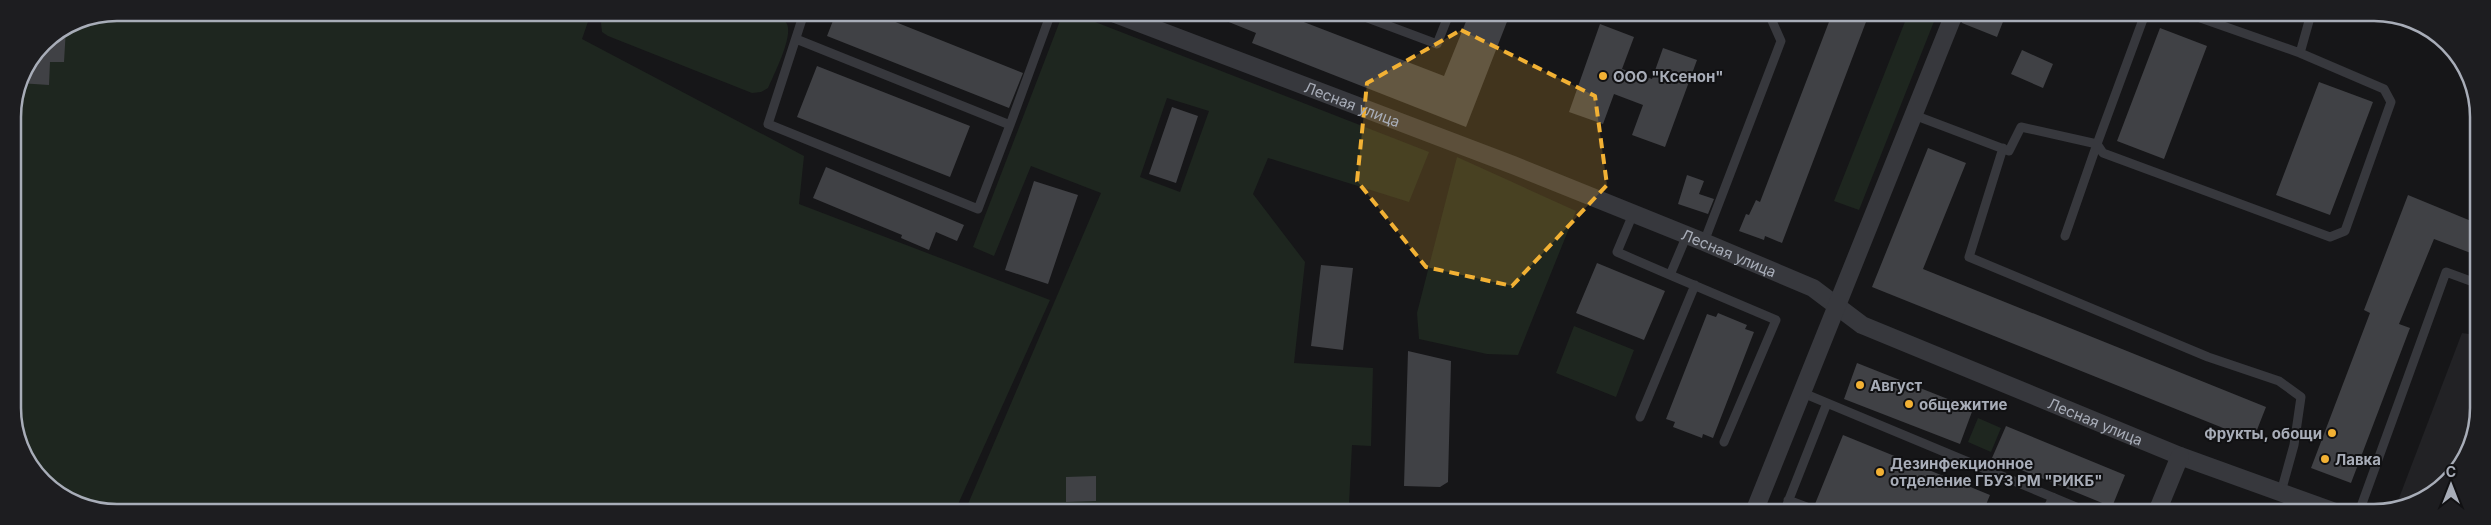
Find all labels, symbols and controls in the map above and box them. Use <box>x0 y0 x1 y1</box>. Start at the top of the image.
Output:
place label: ООО "Ксенон" <box>1613 67 1724 86</box>
marker: ООО "Ксенон" <box>1597 70 1609 82</box>
street label: Лесная улица <box>1302 77 1403 131</box>
street label: Лесная улица <box>1679 224 1779 281</box>
place label: Август <box>1870 376 1922 395</box>
marker: Август <box>1854 379 1866 391</box>
street label: Лесная улица <box>2045 393 2146 449</box>
place label: общежитие <box>1919 395 2008 414</box>
marker: общежитие <box>1903 398 1915 410</box>
place label: Фрукты, обощи <box>2204 424 2322 443</box>
marker: Фрукты, обощи <box>2326 427 2338 439</box>
place label: Лавка <box>2335 450 2381 469</box>
marker: Лавка <box>2319 453 2331 465</box>
place label: Дезинфекционное отделение ГБУЗ РМ "РИКБ" <box>1890 454 2103 490</box>
north arrow <box>2426 460 2476 510</box>
text: С <box>2446 463 2456 480</box>
marker: Дезинфекционное отделение ГБУЗ РМ "РИКБ" <box>1874 466 1886 478</box>

